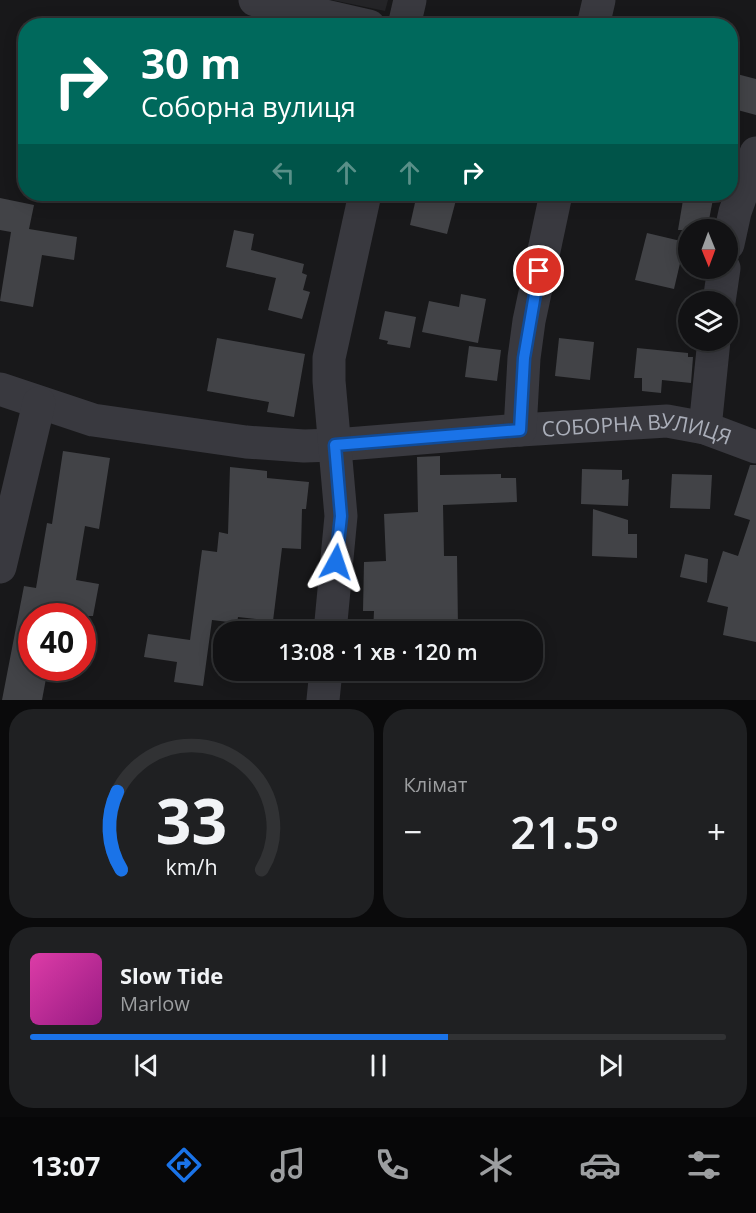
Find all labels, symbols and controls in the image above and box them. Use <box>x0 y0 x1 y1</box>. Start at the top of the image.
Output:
text: 30 m <box>141 34 241 91</box>
icon: right <box>42 42 120 120</box>
text: Соборна вулиця <box>141 88 356 125</box>
icon: left <box>267 156 300 189</box>
icon: ahead <box>330 156 363 189</box>
icon: ahead <box>393 156 426 189</box>
icon: right <box>456 156 489 189</box>
north arrow <box>678 219 738 279</box>
map controls <box>678 219 738 351</box>
pin <box>513 245 564 296</box>
icon: arrive <box>522 254 555 287</box>
button: layers <box>678 291 738 351</box>
street label: СОБОРНА ВУЛИЦЯ <box>541 406 736 451</box>
position arrow <box>304 530 368 594</box>
speed limit sign: 40 <box>18 603 96 681</box>
text: 13:08 · 1 хв · 120 m <box>278 636 478 666</box>
text: Клімат <box>404 771 467 798</box>
text: 33 <box>156 777 227 862</box>
text: 21.5° <box>510 801 619 862</box>
text: − <box>404 809 422 854</box>
text: + <box>707 809 726 854</box>
text: km/h <box>165 853 217 882</box>
text: Slow Tide <box>120 960 223 990</box>
text: Marlow <box>120 990 190 1017</box>
icon: previous <box>130 1049 163 1082</box>
icon: pause <box>362 1049 395 1082</box>
icon: next <box>594 1049 627 1082</box>
icon: directions <box>163 1144 205 1186</box>
icon: music <box>267 1144 309 1186</box>
icon: phone <box>371 1144 413 1186</box>
icon: climate <box>475 1144 517 1186</box>
icon: car <box>579 1144 621 1186</box>
icon: filters <box>683 1144 725 1186</box>
text: 13:07 <box>31 1147 100 1184</box>

